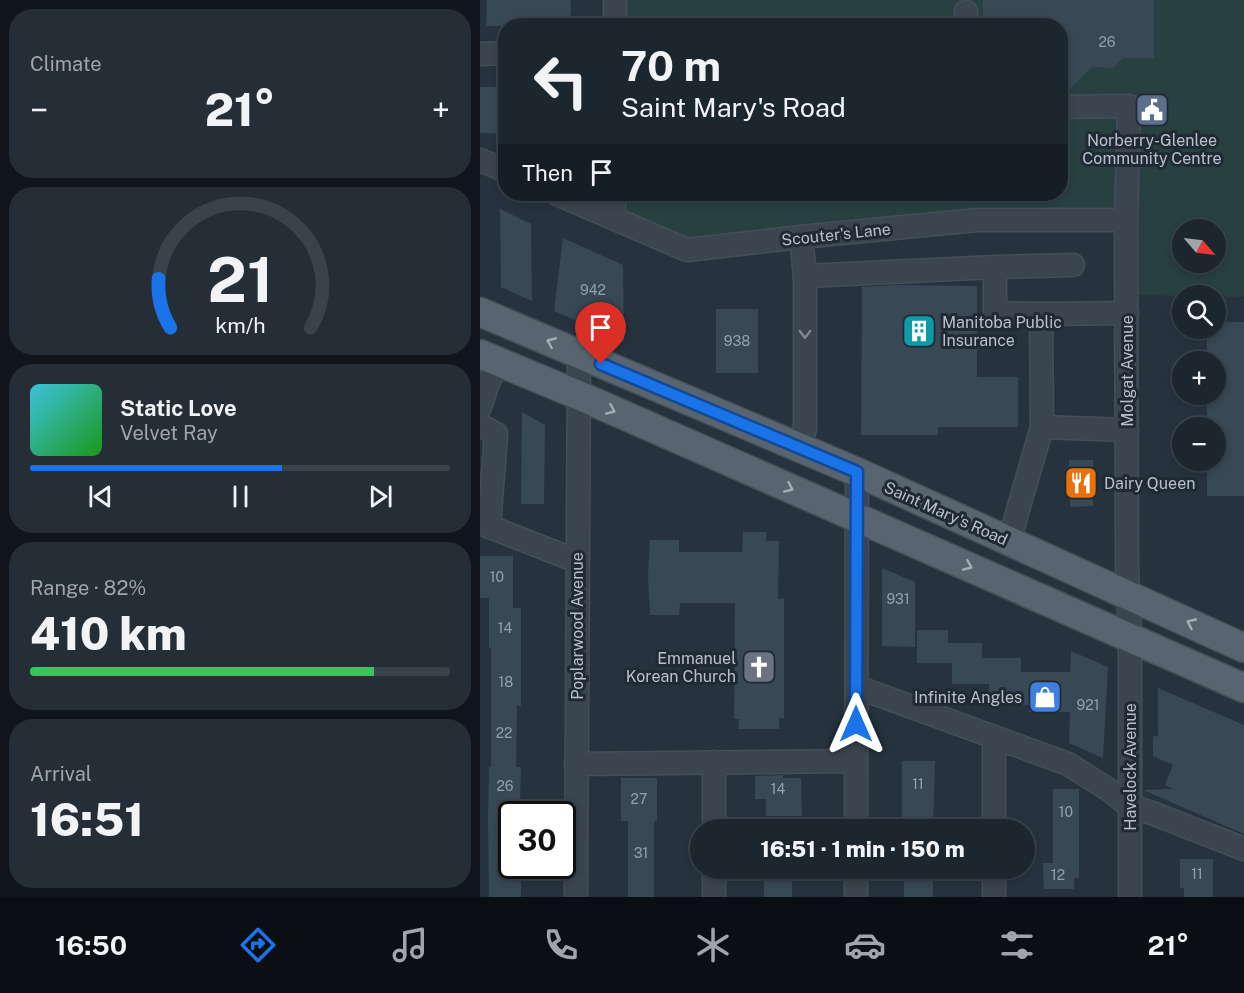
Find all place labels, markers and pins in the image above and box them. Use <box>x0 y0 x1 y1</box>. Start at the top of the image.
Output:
public building icon: Norberry-Glenlee Community Centre <box>1134 92 1170 128</box>
place label: Norberry-Glenlee Community Centre <box>1082 131 1222 168</box>
pin <box>575 302 626 364</box>
building icon: Manitoba Public Insurance <box>901 313 937 349</box>
place label: Manitoba Public Insurance <box>942 313 1062 350</box>
restaurant icon: Dairy Queen <box>1063 465 1099 501</box>
place label: Dairy Queen <box>1104 474 1195 493</box>
place label: Emmanuel Korean Church <box>626 649 736 686</box>
church icon: Emmanuel Korean Church <box>741 649 777 685</box>
shop icon: Infinite Angles <box>1027 679 1063 715</box>
place label: Infinite Angles <box>914 688 1022 707</box>

